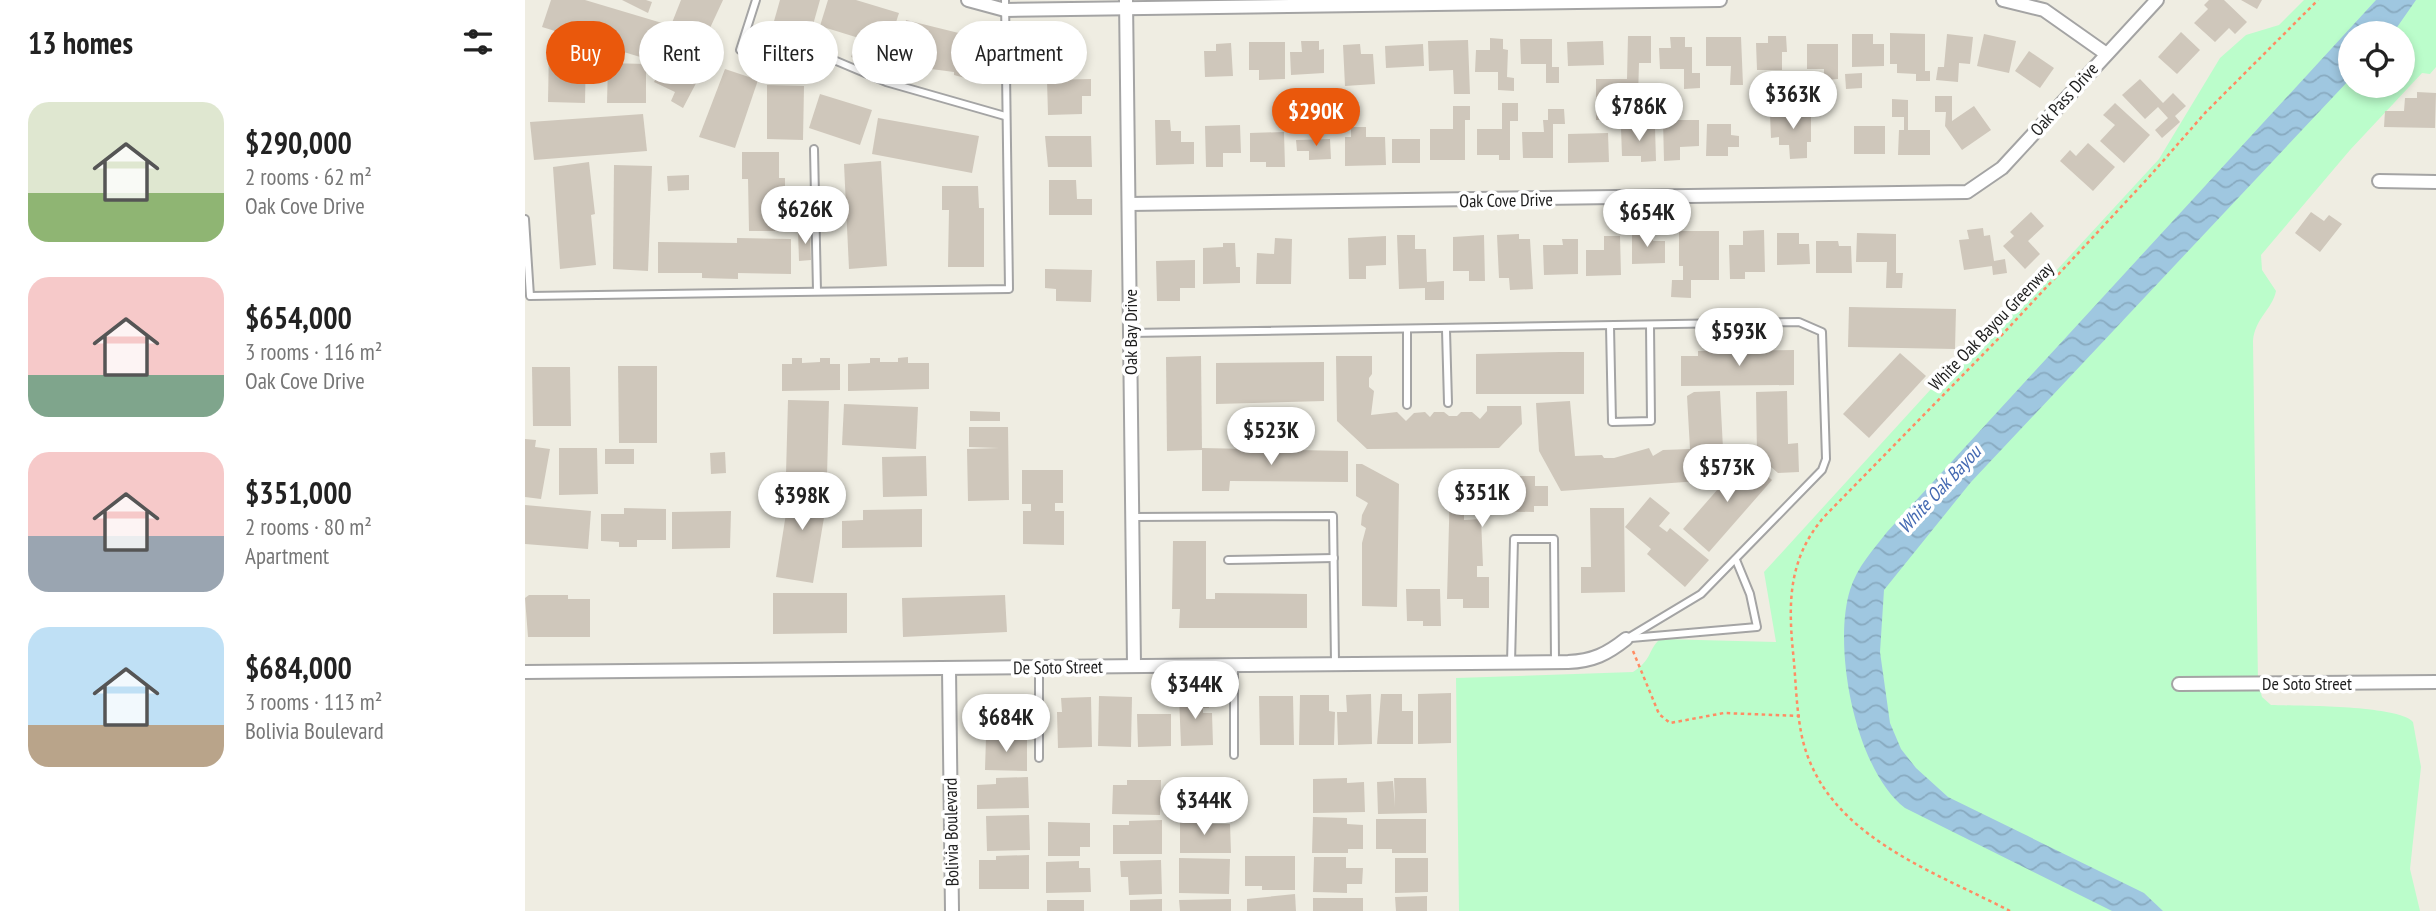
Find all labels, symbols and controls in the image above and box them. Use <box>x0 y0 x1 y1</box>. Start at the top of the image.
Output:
chip: Buy <box>546 21 625 84</box>
chip: Rent <box>639 21 724 84</box>
chip: Filters <box>738 21 838 84</box>
chip: New <box>852 21 937 84</box>
chip: Apartment <box>951 21 1087 84</box>
map controls <box>2338 21 2415 98</box>
button: locate <box>2338 21 2415 98</box>
text: 13 homes <box>28 23 133 62</box>
icon: filters <box>459 23 497 61</box>
street label: Oak Pass Drive <box>2025 57 2103 141</box>
pin: $363K <box>1744 72 1842 131</box>
text: $363K <box>1765 79 1821 108</box>
pin: $786K <box>1590 83 1688 143</box>
pin: $290K <box>1267 88 1365 148</box>
text: $786K <box>1611 91 1667 120</box>
text: $290K <box>1288 96 1344 125</box>
text: $290,000 <box>245 123 352 162</box>
icon: home <box>84 130 168 214</box>
text: 2 rooms · 62 m² <box>245 162 372 191</box>
pin: $626K <box>756 187 854 246</box>
street label: Oak Cove Drive <box>1459 188 1553 212</box>
pin: $654K <box>1598 190 1696 249</box>
text: Oak Cove Drive <box>245 191 365 220</box>
text: $626K <box>777 194 833 223</box>
text: $654K <box>1619 197 1675 226</box>
street label: White Oak Bayou Greenway <box>1924 257 2059 395</box>
street label: Oak Bay Drive <box>1119 289 1142 375</box>
text: $654,000 <box>245 298 352 337</box>
icon: home <box>84 305 168 389</box>
pin: $593K <box>1690 308 1788 368</box>
text: $593K <box>1711 316 1767 345</box>
text: 3 rooms · 116 m² <box>245 337 382 366</box>
text: Oak Cove Drive <box>245 366 365 395</box>
pin: $523K <box>1222 407 1320 467</box>
text: $523K <box>1243 415 1299 444</box>
water label: White Oak Bayou <box>1892 439 1987 538</box>
pin: $573K <box>1678 444 1776 504</box>
text: $573K <box>1699 452 1755 481</box>
pin: $351K <box>1433 470 1531 529</box>
pin: $398K <box>753 472 851 532</box>
text: $351,000 <box>245 473 352 512</box>
text: $351K <box>1454 477 1510 506</box>
icon: home <box>84 480 168 564</box>
text: $398K <box>774 480 830 509</box>
text: 2 rooms · 80 m² <box>245 512 372 541</box>
text: Apartment <box>245 541 329 570</box>
text: $684,000 <box>245 648 352 687</box>
icon: home <box>84 655 168 739</box>
street label: De Soto Street <box>1013 655 1103 679</box>
pin: $344K <box>1146 662 1244 721</box>
text: $344K <box>1167 669 1223 698</box>
street label: De Soto Street <box>2262 672 2352 695</box>
text: 3 rooms · 113 m² <box>245 687 382 716</box>
pin: $684K <box>957 694 1055 754</box>
text: $684K <box>978 702 1034 731</box>
text: Bolivia Boulevard <box>245 716 384 745</box>
street label: Bolivia Boulevard <box>939 778 963 886</box>
pin: $344K <box>1155 778 1253 837</box>
text: $344K <box>1176 785 1232 814</box>

